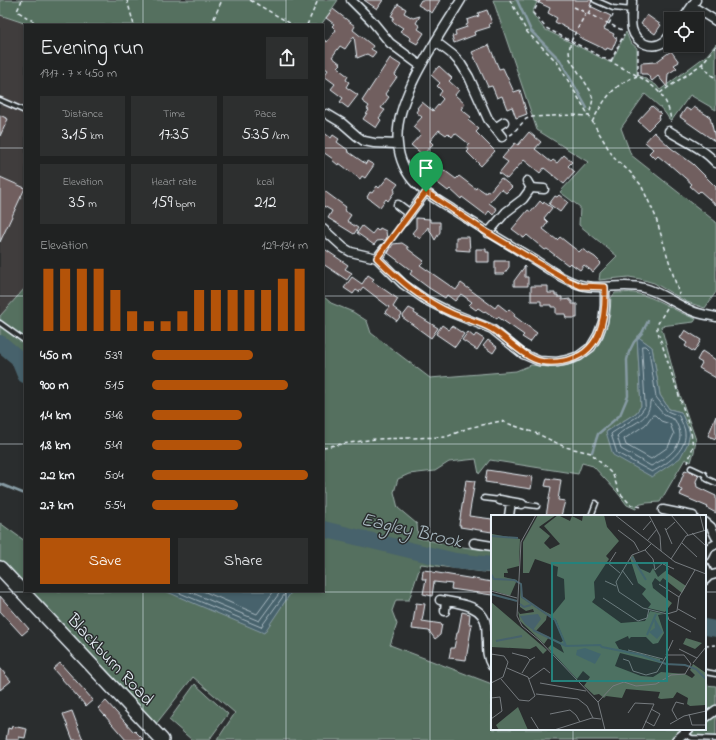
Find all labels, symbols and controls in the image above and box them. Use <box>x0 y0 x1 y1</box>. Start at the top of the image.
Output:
map controls <box>664 12 704 52</box>
button: locate <box>664 12 704 52</box>
text: Evening run <box>40 33 144 65</box>
button: share <box>266 37 308 79</box>
text: 19:17 · 7 × 450 m <box>40 64 117 83</box>
text: Distance <box>62 106 103 122</box>
text: Time <box>163 106 185 122</box>
text: Pace <box>255 106 276 122</box>
text: 3.15 <box>62 122 87 147</box>
text: 17:35 <box>159 122 189 147</box>
text: 5:35 <box>242 122 270 147</box>
text: km <box>87 128 104 144</box>
text: /km <box>270 128 289 144</box>
pin <box>409 151 443 192</box>
icon: arrive <box>415 157 437 179</box>
text: Elevation <box>62 174 103 190</box>
text: Heart rate <box>151 174 197 190</box>
text: kcal <box>257 174 274 190</box>
text: 35 <box>69 190 85 215</box>
text: 159 <box>152 190 173 215</box>
text: 212 <box>254 190 276 215</box>
text: m <box>85 196 97 212</box>
text: bpm <box>173 196 196 212</box>
text: Elevation <box>40 236 88 255</box>
text: 129–134 m <box>262 236 308 255</box>
text: 450 m <box>40 346 72 365</box>
text: 5:39 <box>104 346 122 365</box>
text: 900 m <box>40 376 68 395</box>
text: 5:15 <box>104 376 124 395</box>
text: 1.4 km <box>40 406 71 425</box>
text: 5:48 <box>104 406 123 425</box>
text: 1.8 km <box>40 436 71 455</box>
text: 5:49 <box>104 436 122 455</box>
text: 2.2 km <box>40 466 75 485</box>
text: 5:04 <box>104 466 124 485</box>
text: 2.7 km <box>40 496 74 515</box>
text: 5:54 <box>104 496 125 515</box>
water label: Eagley Brook <box>358 507 465 557</box>
inset map <box>491 515 706 730</box>
button: Save <box>40 538 170 584</box>
button: Share <box>178 538 308 584</box>
street label: Blackburn Road <box>59 608 159 712</box>

